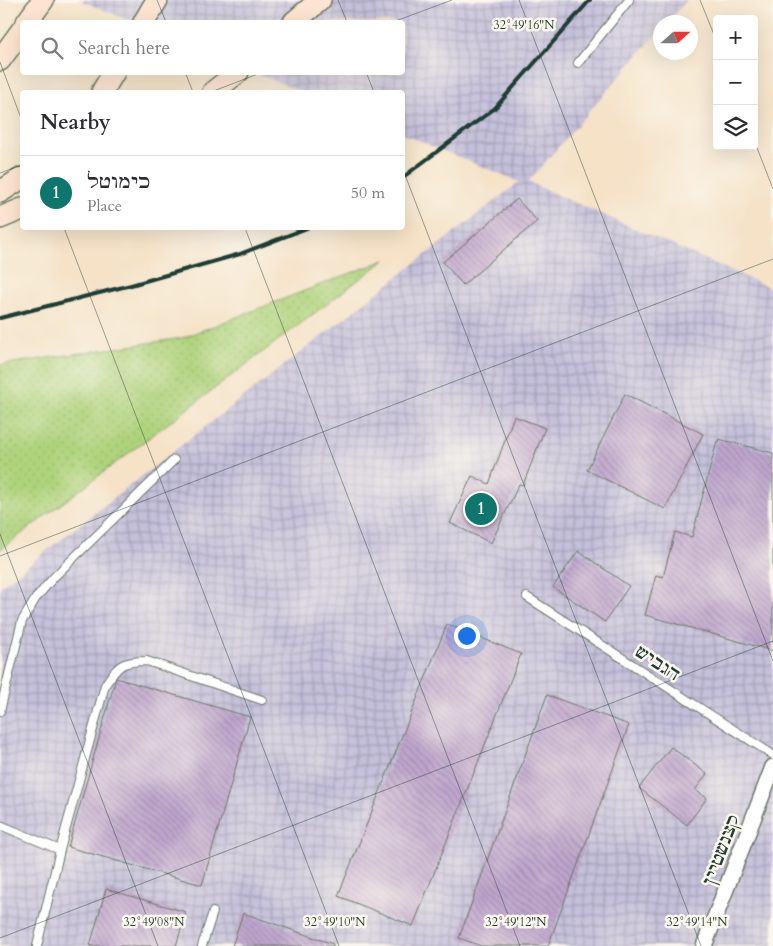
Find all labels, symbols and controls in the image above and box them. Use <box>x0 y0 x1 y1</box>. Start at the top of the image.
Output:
north arrow <box>653 15 698 60</box>
map controls <box>713 15 758 150</box>
button: + <box>713 15 758 60</box>
text: 32°49'16"N <box>494 17 555 33</box>
search box <box>20 20 405 75</box>
icon: search <box>38 34 66 62</box>
text: Search here <box>78 35 170 61</box>
button: − <box>713 60 758 105</box>
button: layers <box>713 105 758 150</box>
text: Nearby <box>40 108 111 137</box>
text: כימוטל <box>87 169 150 195</box>
text: 1 <box>52 182 60 204</box>
text: 50 m <box>351 182 385 204</box>
text: Place <box>87 195 122 217</box>
pin: 1 <box>465 490 497 528</box>
your location <box>454 623 480 649</box>
street label: הגביש <box>631 640 685 687</box>
street label: קצנשטיין <box>697 811 746 889</box>
text: 32°49'08"N <box>124 914 185 930</box>
text: 32°49'10"N <box>305 914 366 930</box>
text: 32°49'12"N <box>486 914 547 930</box>
text: 32°49'14"N <box>667 914 728 930</box>

